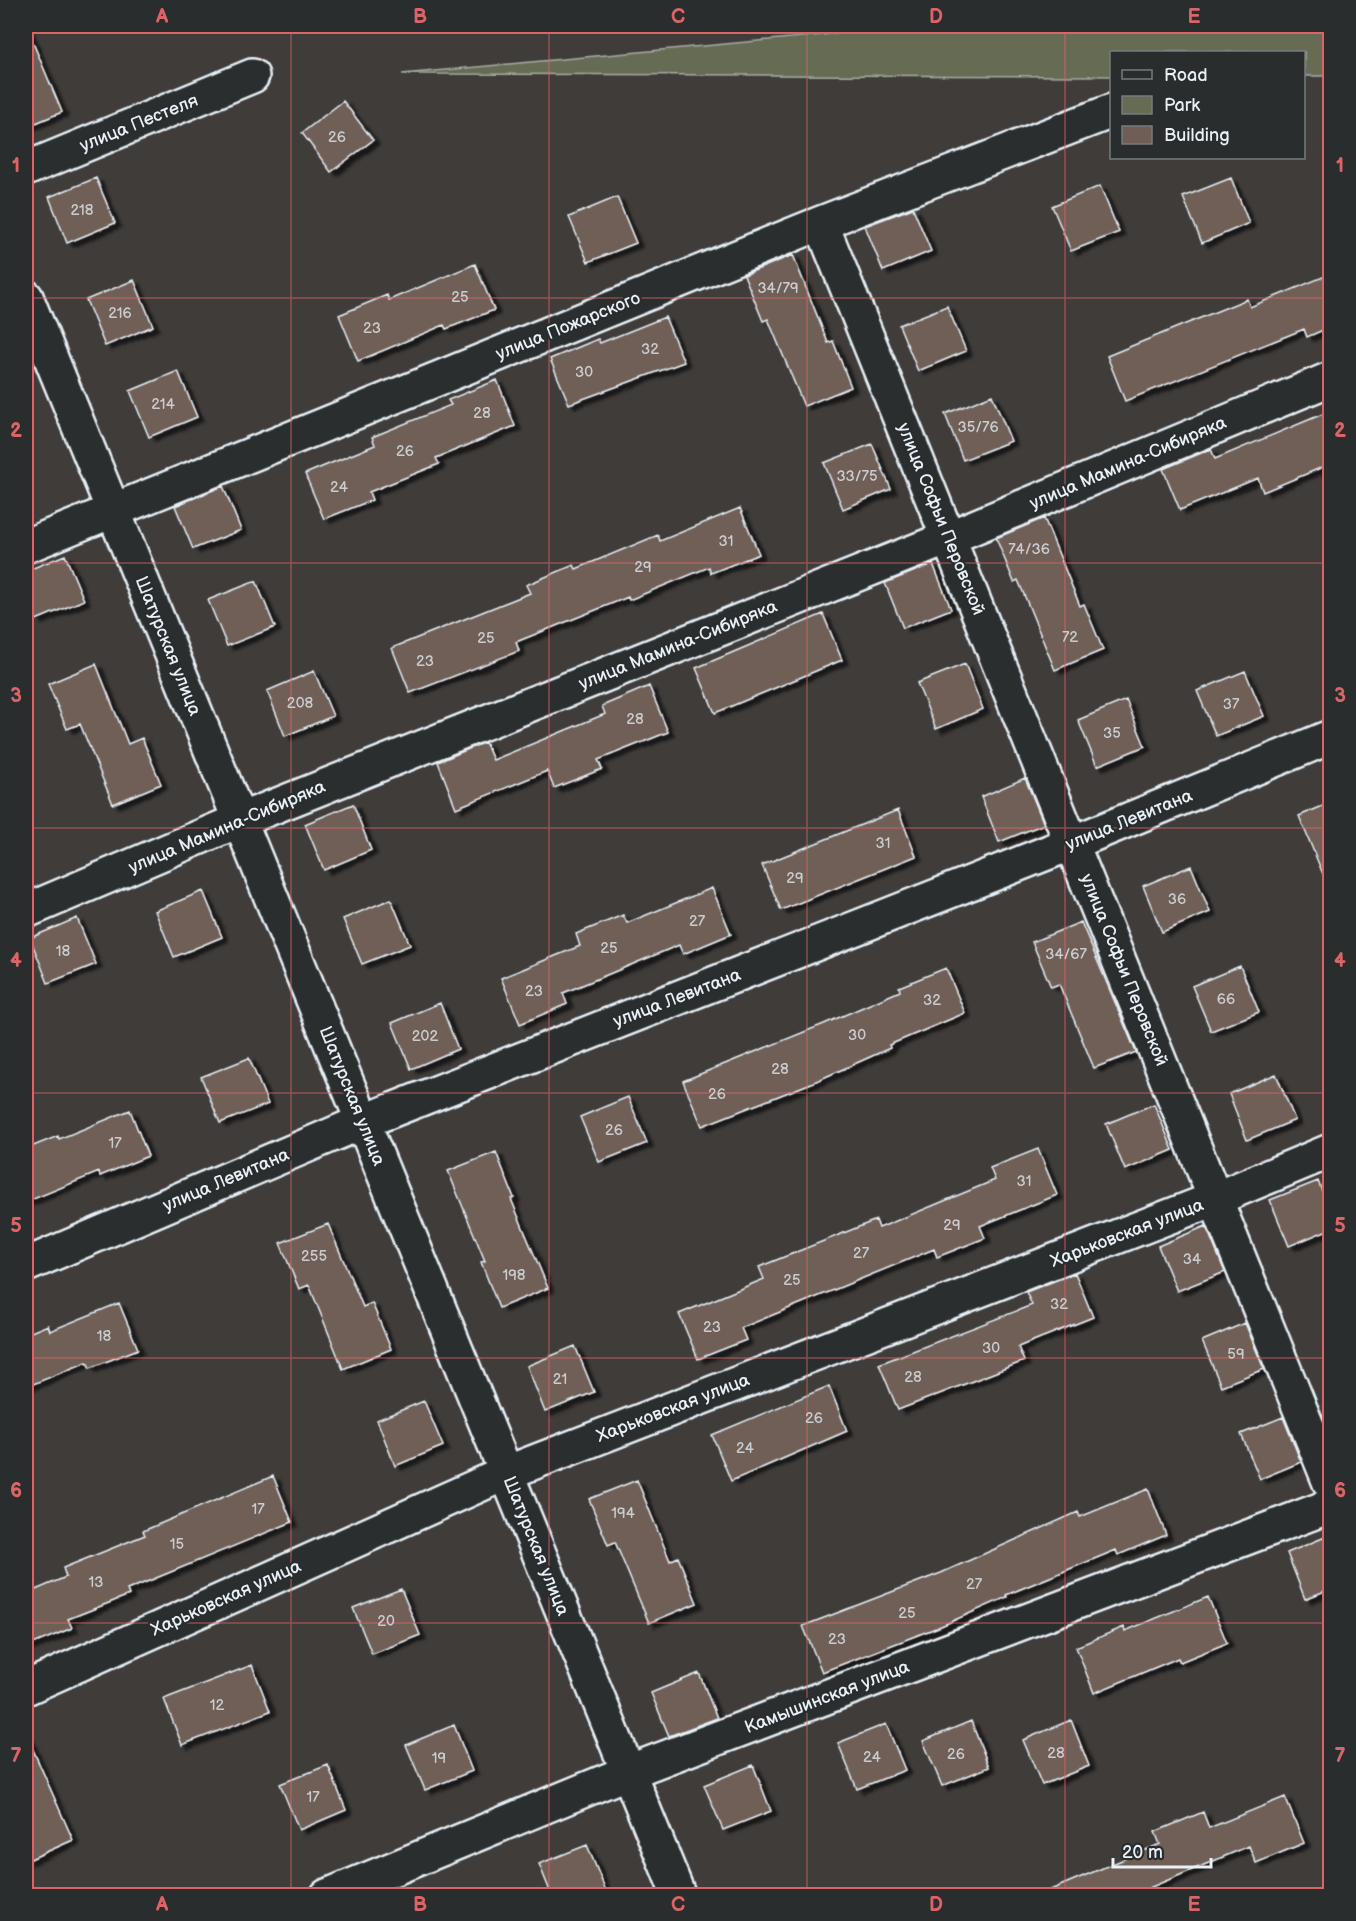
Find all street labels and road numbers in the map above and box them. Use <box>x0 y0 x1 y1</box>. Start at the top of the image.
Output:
street label: улица Пестеля <box>77 90 201 156</box>
street label: улица Пожарского <box>493 287 643 365</box>
street label: улица Мамина-Сибиряка <box>1026 412 1230 514</box>
street label: улица Софьи Перовской <box>893 420 989 618</box>
street label: Шатурская улица <box>130 573 206 719</box>
street label: улица Мамина-Сибиряка <box>576 595 780 694</box>
street label: улица Мамина-Сибиряка <box>125 776 329 878</box>
street label: улица Левитана <box>1062 785 1196 855</box>
street label: улица Софьи Перовской <box>1076 871 1172 1069</box>
street label: улица Левитана <box>610 964 744 1032</box>
street label: Шатурская улица <box>314 1023 390 1169</box>
street label: улица Левитана <box>160 1144 293 1216</box>
street label: Харьковская улица <box>1048 1194 1207 1272</box>
street label: Харьковская улица <box>594 1369 753 1447</box>
street label: Шатурская улица <box>498 1473 574 1619</box>
street label: Харьковская улица <box>148 1555 305 1641</box>
street label: Камышинская улица <box>742 1656 913 1738</box>

